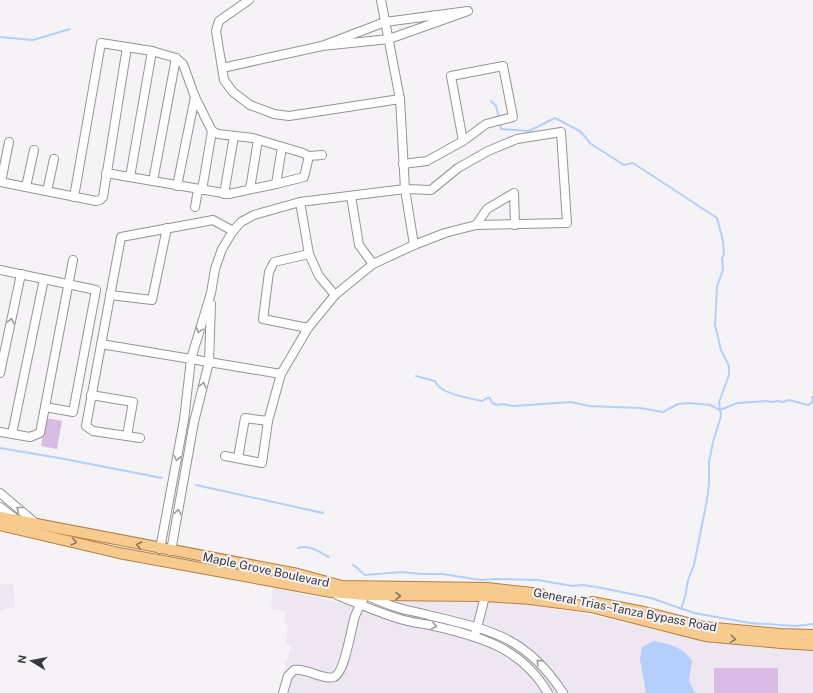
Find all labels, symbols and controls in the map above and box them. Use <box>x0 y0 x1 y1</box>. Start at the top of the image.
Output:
one-way arrow <box>6 318 14 324</box>
one-way arrow <box>195 327 204 334</box>
one-way arrow <box>199 382 207 388</box>
one-way arrow <box>173 455 182 461</box>
one-way arrow <box>17 507 24 514</box>
one-way arrow <box>173 509 182 515</box>
one-way arrow <box>71 538 77 546</box>
one-way arrow <box>136 541 142 549</box>
street label: Maple Grove Boulevard <box>201 550 331 590</box>
street label: General Trias–Tanza Bypass Road <box>532 585 718 635</box>
one-way arrow <box>395 592 401 600</box>
one-way arrow <box>431 622 437 630</box>
one-way arrow <box>730 634 736 643</box>
north arrow <box>12 641 52 681</box>
text: N <box>15 654 29 665</box>
one-way arrow <box>536 659 544 667</box>

